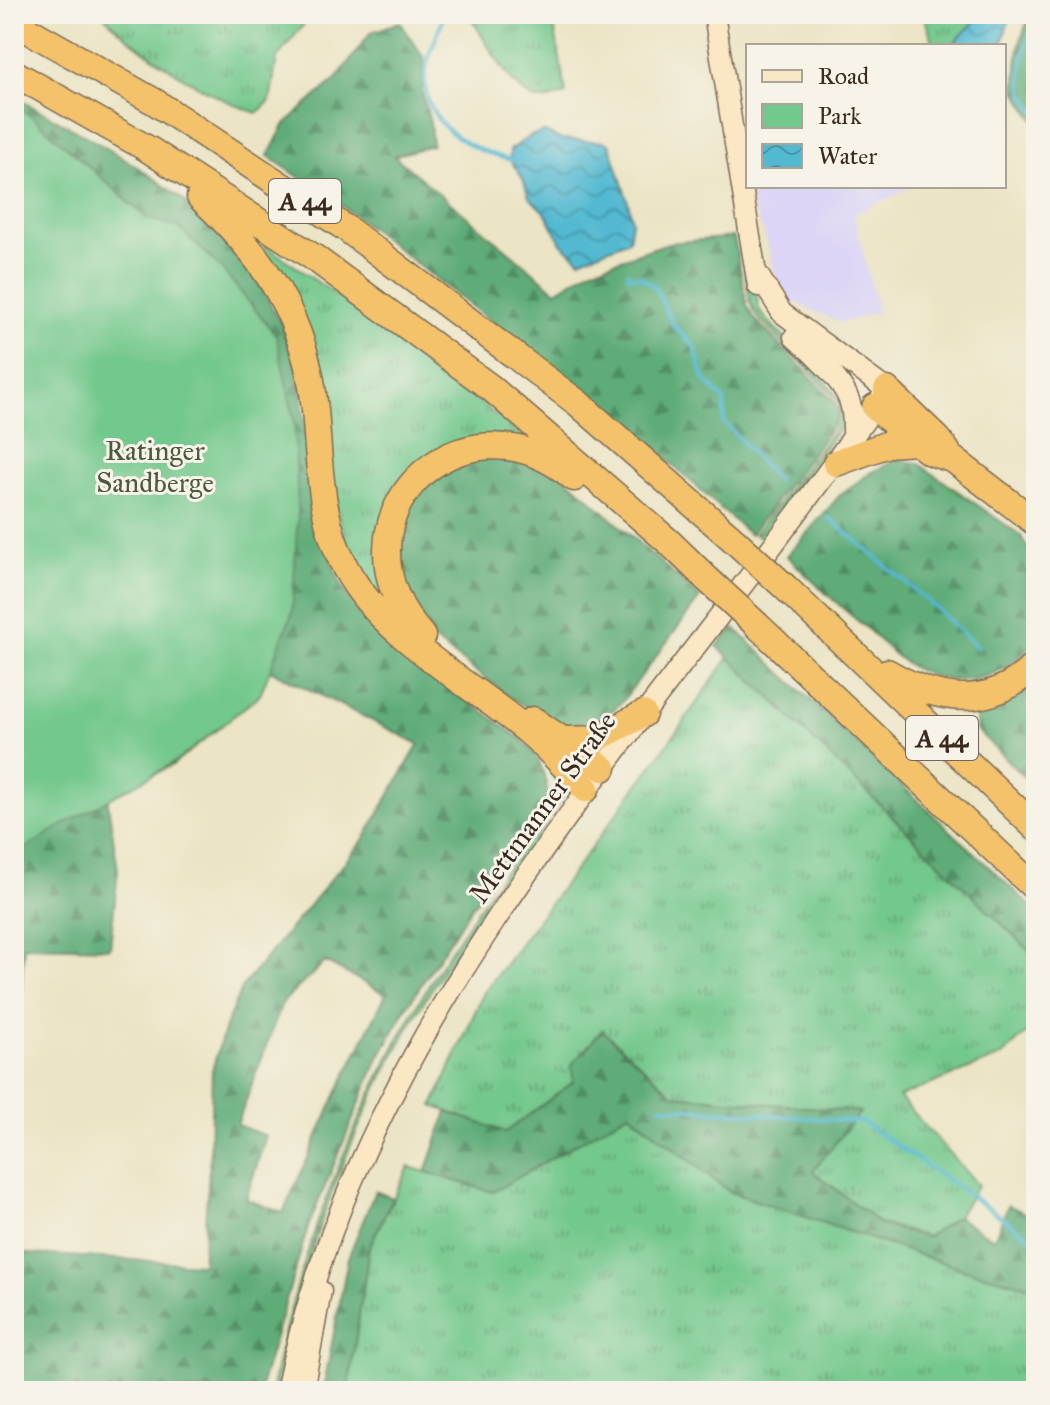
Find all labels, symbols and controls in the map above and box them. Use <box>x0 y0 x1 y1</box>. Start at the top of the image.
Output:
legend <box>746 44 1006 188</box>
text: Road <box>818 61 869 91</box>
text: Park <box>818 101 862 131</box>
text: Water <box>818 141 877 171</box>
road number: A 44 <box>269 179 341 223</box>
park label: Ratinger Sandberge <box>96 433 214 500</box>
street label: Mettmanner Straße <box>461 705 624 910</box>
road number: A 44 <box>906 716 978 760</box>

